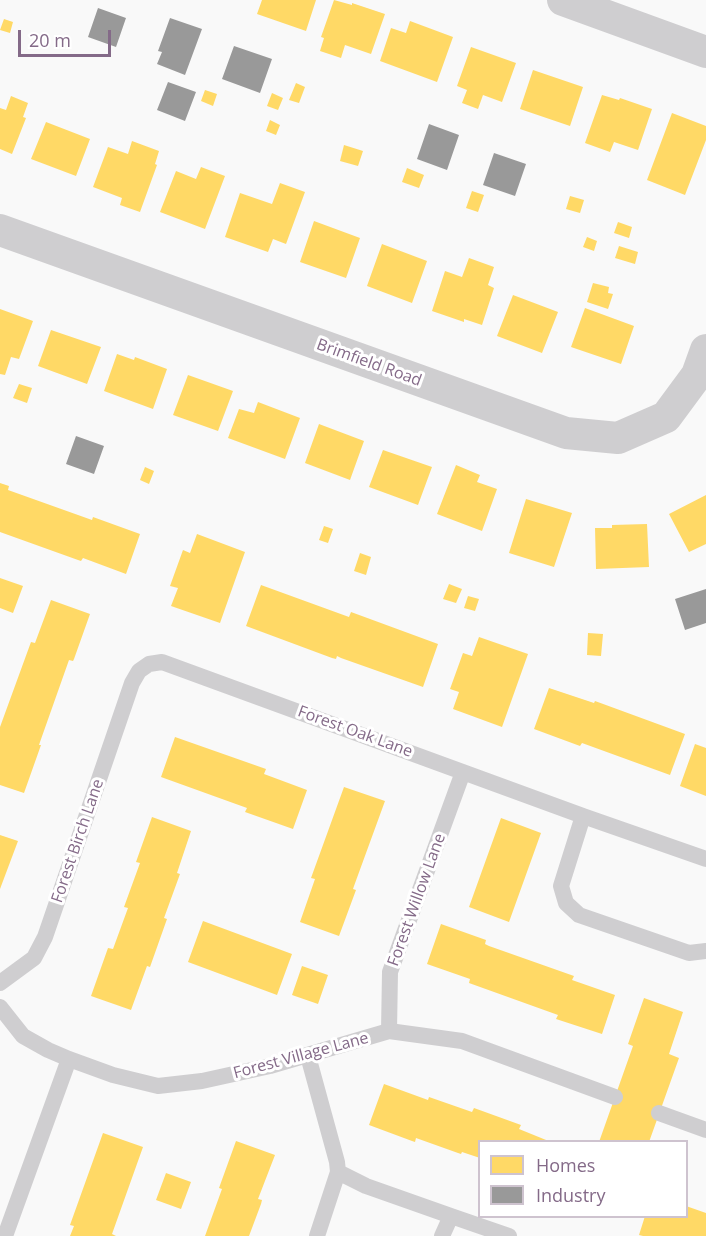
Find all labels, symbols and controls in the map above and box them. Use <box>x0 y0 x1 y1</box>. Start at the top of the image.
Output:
scale bar <box>21 18 114 56</box>
text: 20 m <box>29 28 71 52</box>
street label: Brimfield Road <box>314 335 424 391</box>
street label: Forest Oak Lane <box>295 702 415 762</box>
street label: Forest Birch Lane <box>48 777 108 905</box>
street label: Forest Willow Lane <box>384 831 450 969</box>
street label: Forest Village Lane <box>231 1029 371 1083</box>
legend <box>478 1140 688 1218</box>
text: Homes <box>536 1153 595 1177</box>
text: Industry <box>536 1183 606 1207</box>

